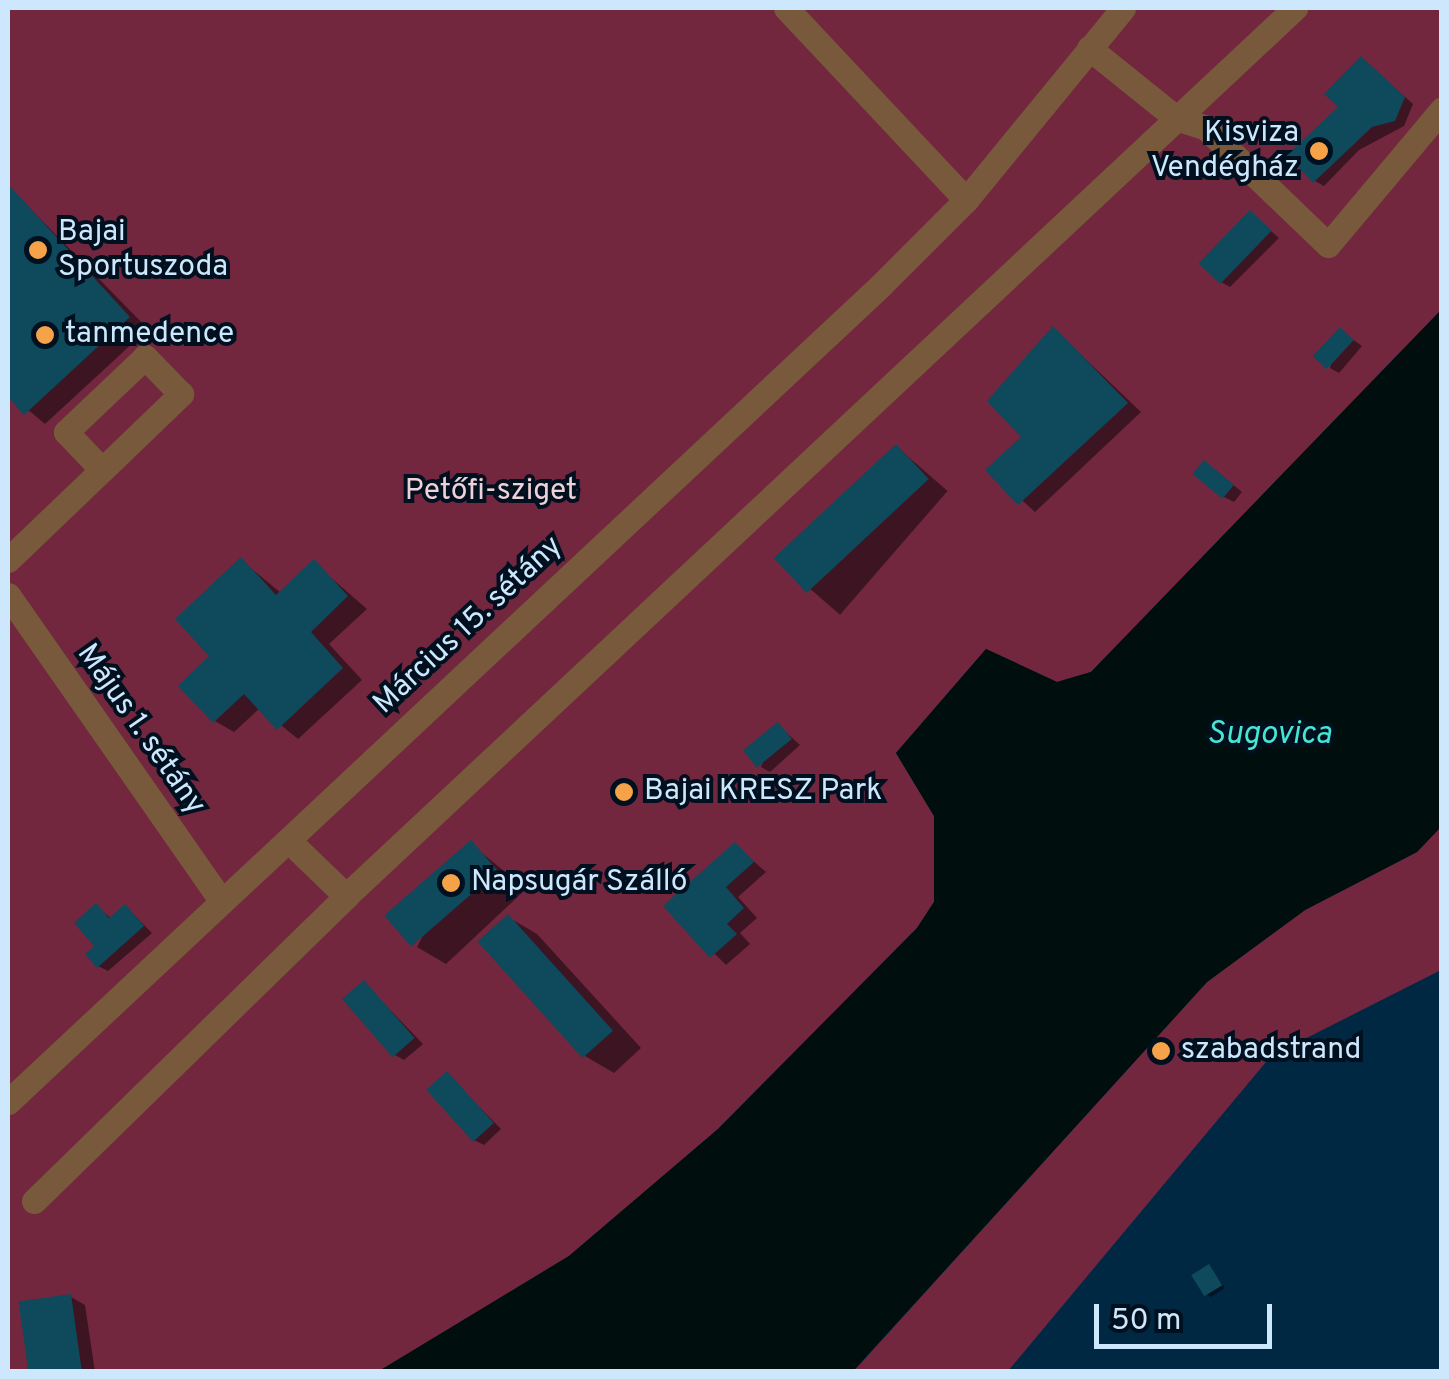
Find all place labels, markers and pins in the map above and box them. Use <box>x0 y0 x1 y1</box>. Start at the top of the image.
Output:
place label: Kisviza Vendégház <box>1151 116 1299 186</box>
marker: Kisviza Vendégház <box>1308 140 1330 162</box>
place label: Bajai Sportuszoda <box>58 215 228 286</box>
marker: Bajai Sportuszoda <box>27 239 49 261</box>
place label: tanmedence <box>65 317 234 353</box>
marker: tanmedence <box>34 324 56 346</box>
place label: Bajai KRESZ Park <box>644 774 882 810</box>
marker: Bajai KRESZ Park <box>613 781 635 803</box>
place label: Napsugár Szálló <box>471 865 687 901</box>
marker: Napsugár Szálló <box>440 872 462 894</box>
place label: szabadstrand <box>1181 1033 1361 1069</box>
marker: szabadstrand <box>1150 1040 1172 1062</box>

